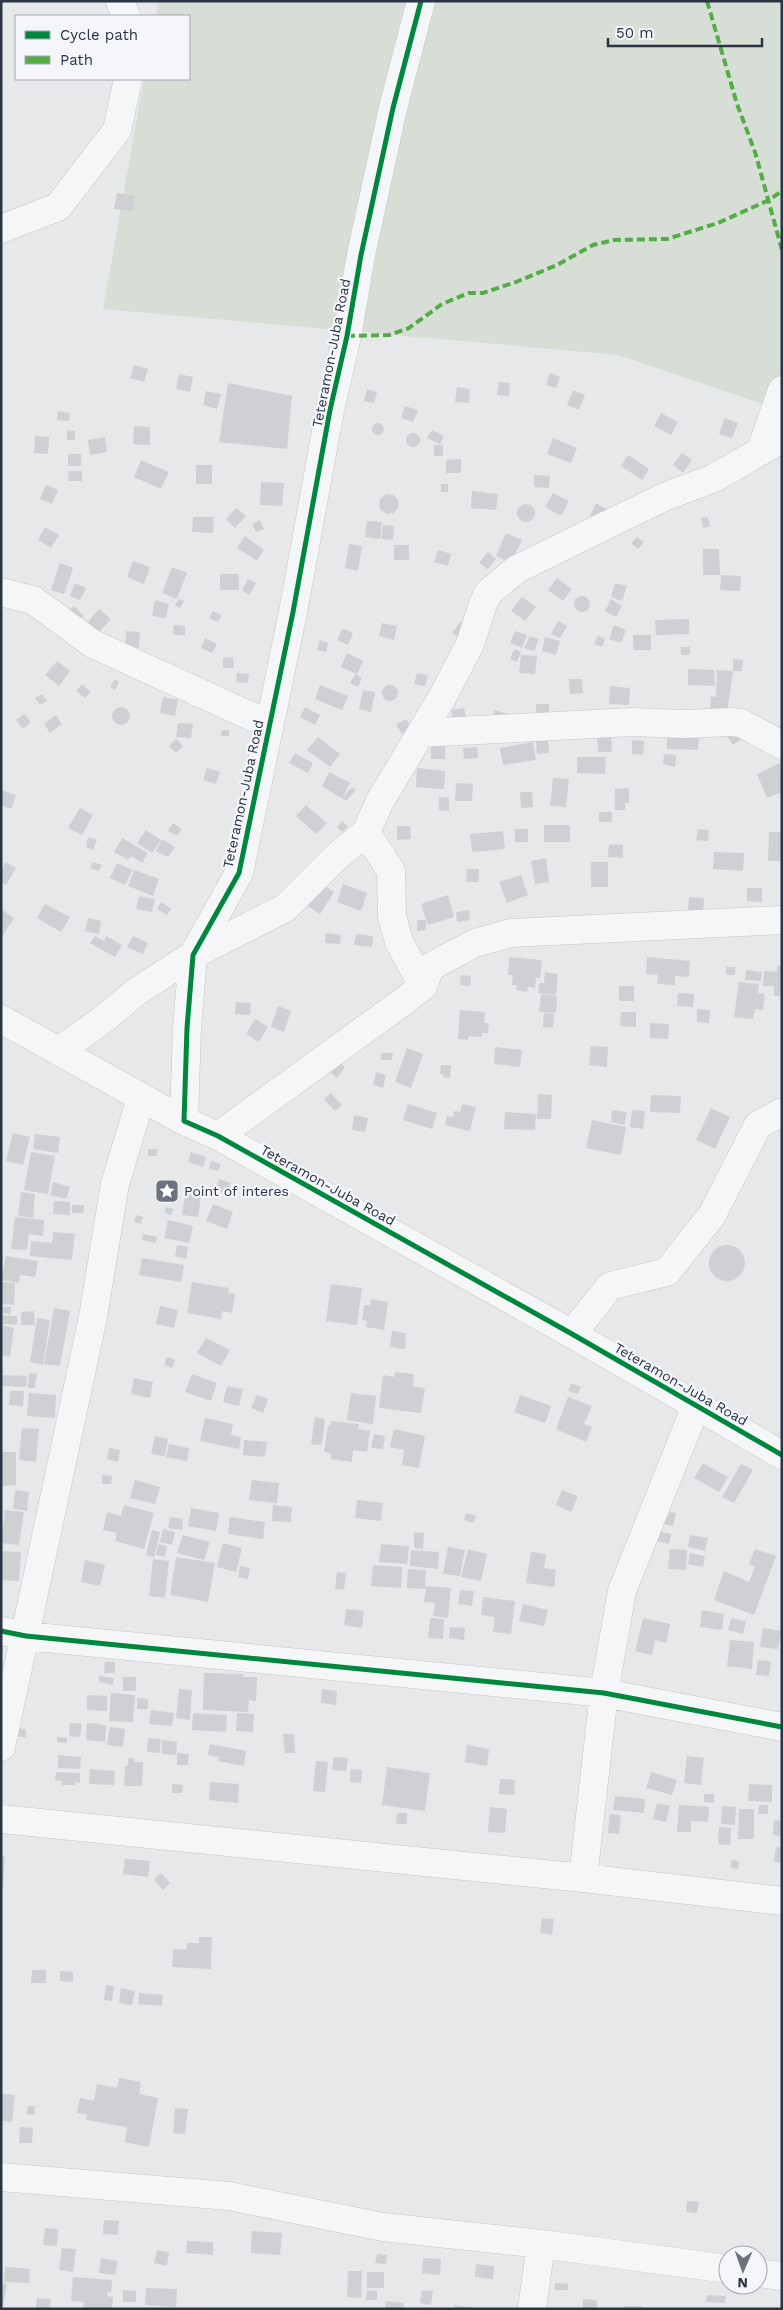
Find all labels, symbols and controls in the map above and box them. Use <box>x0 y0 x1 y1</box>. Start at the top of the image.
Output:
legend <box>15 15 190 80</box>
scale bar <box>608 15 762 47</box>
text: 50 m <box>616 24 653 42</box>
text: Cycle path <box>60 26 138 44</box>
text: Path <box>60 51 93 69</box>
street label: Teteramon-Juba Road <box>309 277 353 429</box>
street label: Teteramon-Juba Road <box>219 718 267 870</box>
street label: Teteramon-Juba Road <box>258 1141 398 1229</box>
place icon: Point of interes <box>154 1178 180 1204</box>
place label: Point of interes <box>184 1183 289 1199</box>
street label: Teteramon-Juba Road <box>611 1339 751 1429</box>
north arrow <box>718 2245 768 2295</box>
text: N <box>737 2275 748 2291</box>

